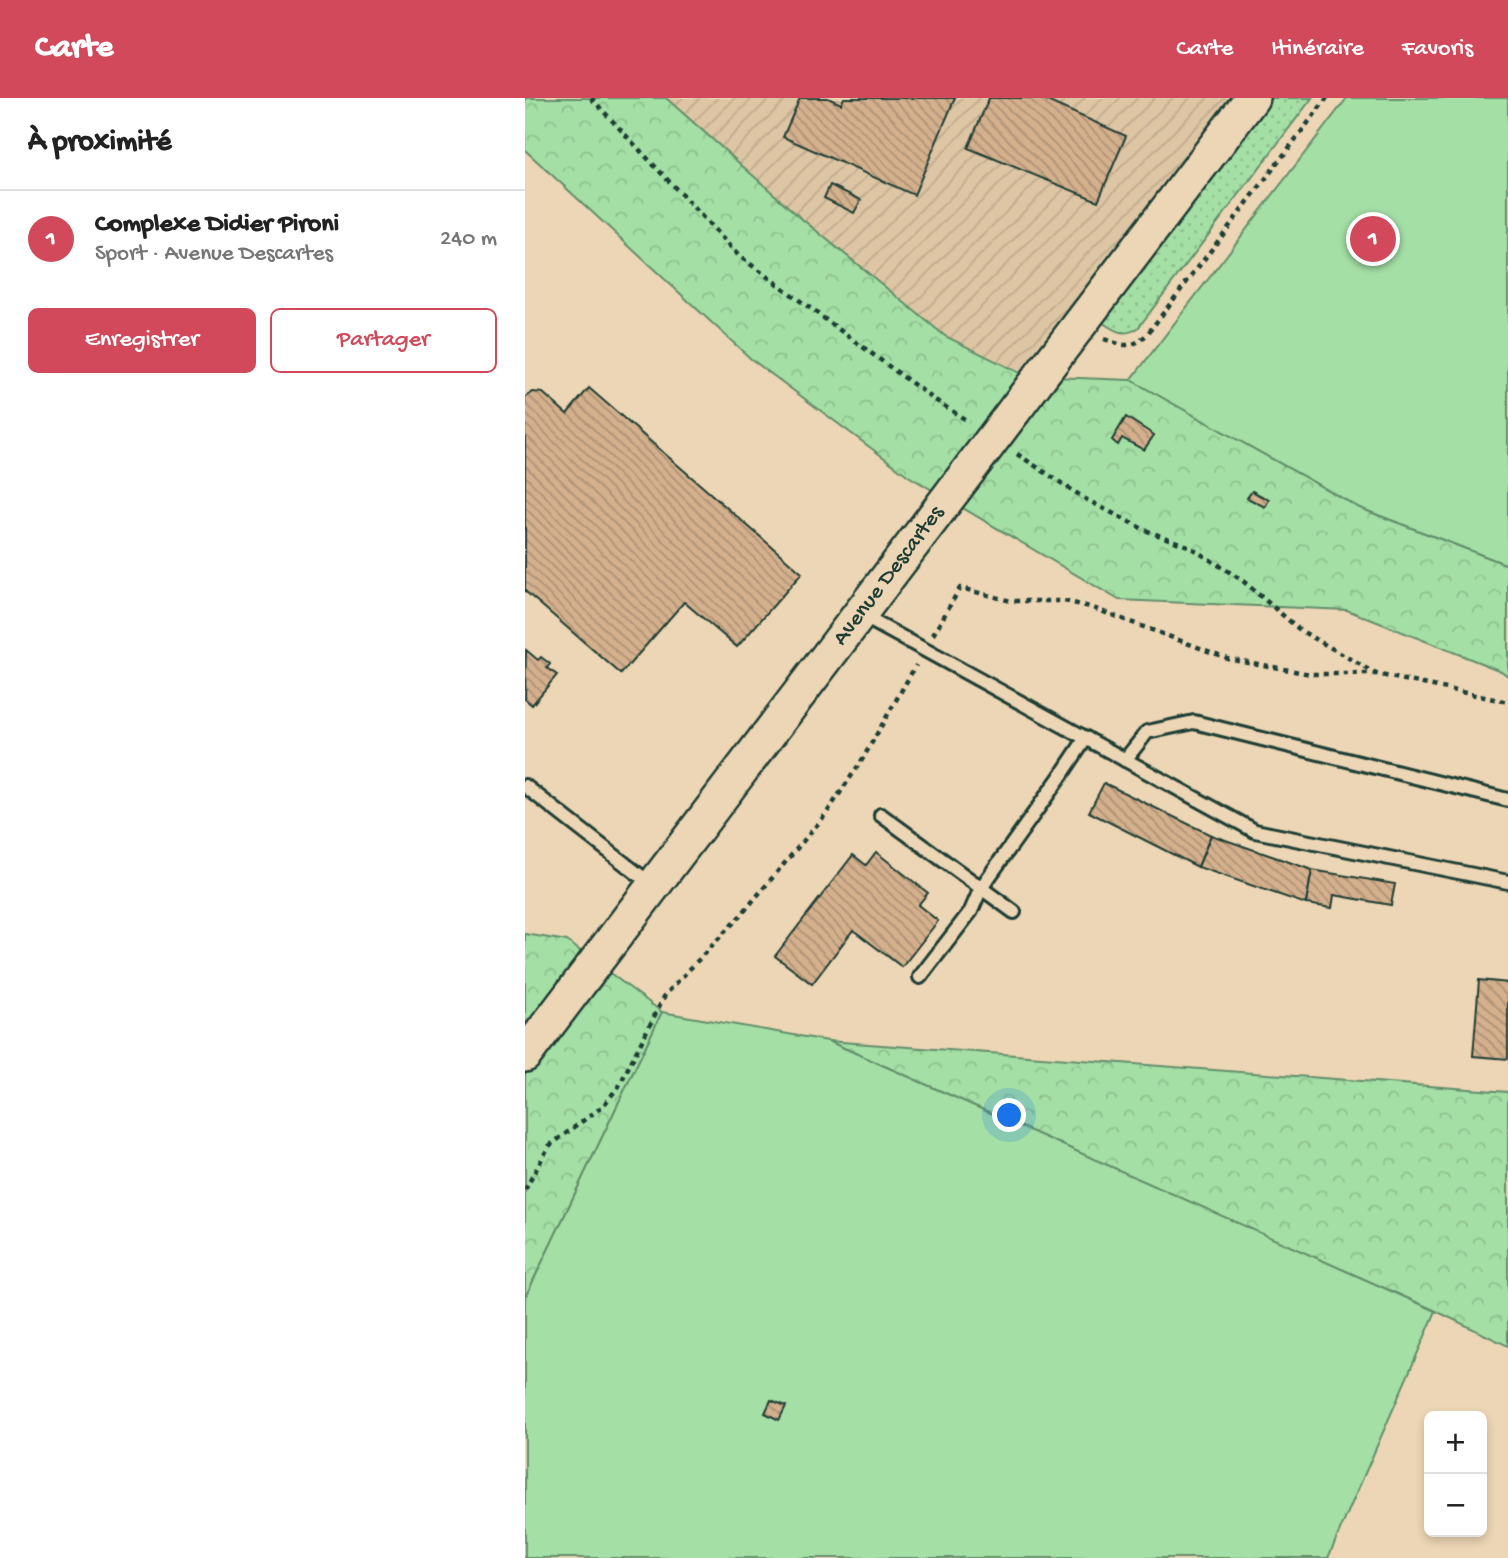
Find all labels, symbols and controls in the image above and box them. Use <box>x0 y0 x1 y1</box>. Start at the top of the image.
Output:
text: Carte <box>35 30 113 68</box>
text: Carte <box>1176 35 1233 64</box>
text: Itinéraire <box>1271 35 1364 64</box>
text: Favoris <box>1402 35 1473 64</box>
text: À proximité <box>28 126 172 161</box>
text: Complexe Didier Pironi <box>95 210 339 241</box>
pin: 1 <box>1350 213 1396 265</box>
text: 1 <box>46 226 56 253</box>
text: 240 m <box>440 226 497 253</box>
text: Sport · Avenue Descartes <box>95 241 333 268</box>
button: Enregistrer <box>28 308 256 373</box>
button: Partager <box>270 308 497 373</box>
street label: Avenue Descartes <box>828 500 951 651</box>
your location <box>992 1098 1026 1132</box>
map controls <box>1424 1411 1487 1537</box>
button: + <box>1424 1411 1487 1474</box>
button: − <box>1424 1474 1487 1537</box>

